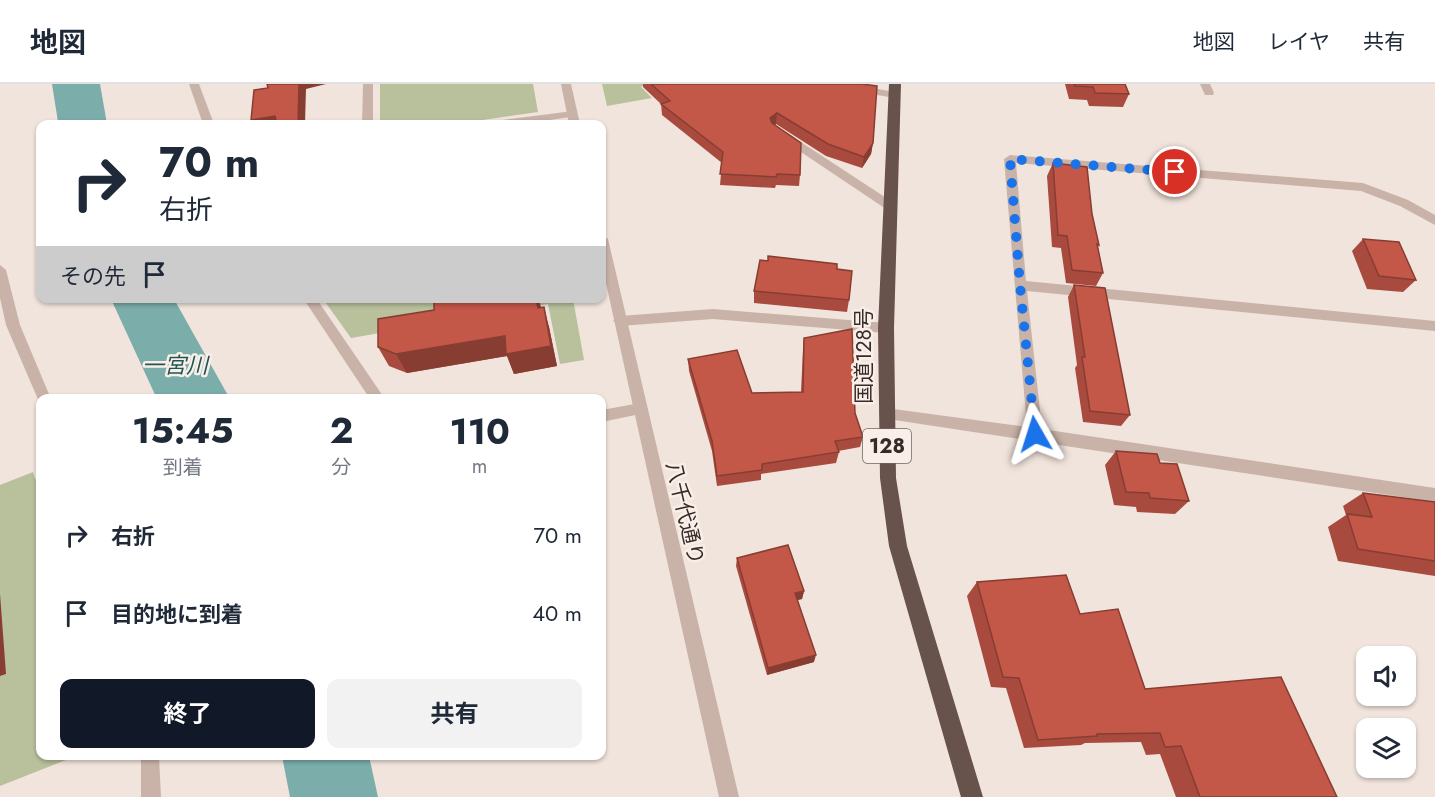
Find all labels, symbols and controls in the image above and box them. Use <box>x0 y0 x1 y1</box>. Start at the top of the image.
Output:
text: 地図 <box>30 22 86 63</box>
text: 地図 <box>1193 27 1235 57</box>
text: レイヤ <box>1268 27 1330 57</box>
text: 共有 <box>1363 27 1405 57</box>
text: 70 m <box>159 132 259 193</box>
icon: right <box>60 144 138 222</box>
pin <box>1149 146 1200 197</box>
icon: arrive <box>1158 155 1191 188</box>
text: 右折 <box>159 190 213 229</box>
icon: arrive <box>138 258 171 291</box>
text: その先 <box>60 260 126 292</box>
street label: 国道128号 <box>849 308 879 404</box>
water label: 一宮川 <box>142 349 210 381</box>
position arrow <box>1003 402 1067 466</box>
text: 15:45 <box>132 404 234 456</box>
text: 2 <box>330 404 353 456</box>
text: 110 <box>449 405 510 457</box>
road number: 128 <box>863 429 911 463</box>
text: m <box>472 452 487 481</box>
text: 到着 <box>163 453 203 482</box>
text: 分 <box>331 453 351 482</box>
street label: 八千代通り <box>659 458 711 568</box>
icon: right <box>60 519 93 552</box>
text: 70 m <box>533 519 582 551</box>
text: 右折 <box>111 520 155 552</box>
icon: arrive <box>60 597 93 630</box>
text: 40 m <box>532 597 582 629</box>
text: 目的地に到着 <box>111 598 243 630</box>
map controls <box>1356 646 1416 778</box>
button: sound <box>1356 646 1416 706</box>
button: 終了 <box>60 679 315 748</box>
button: 共有 <box>327 679 582 748</box>
button: layers <box>1356 718 1416 778</box>

